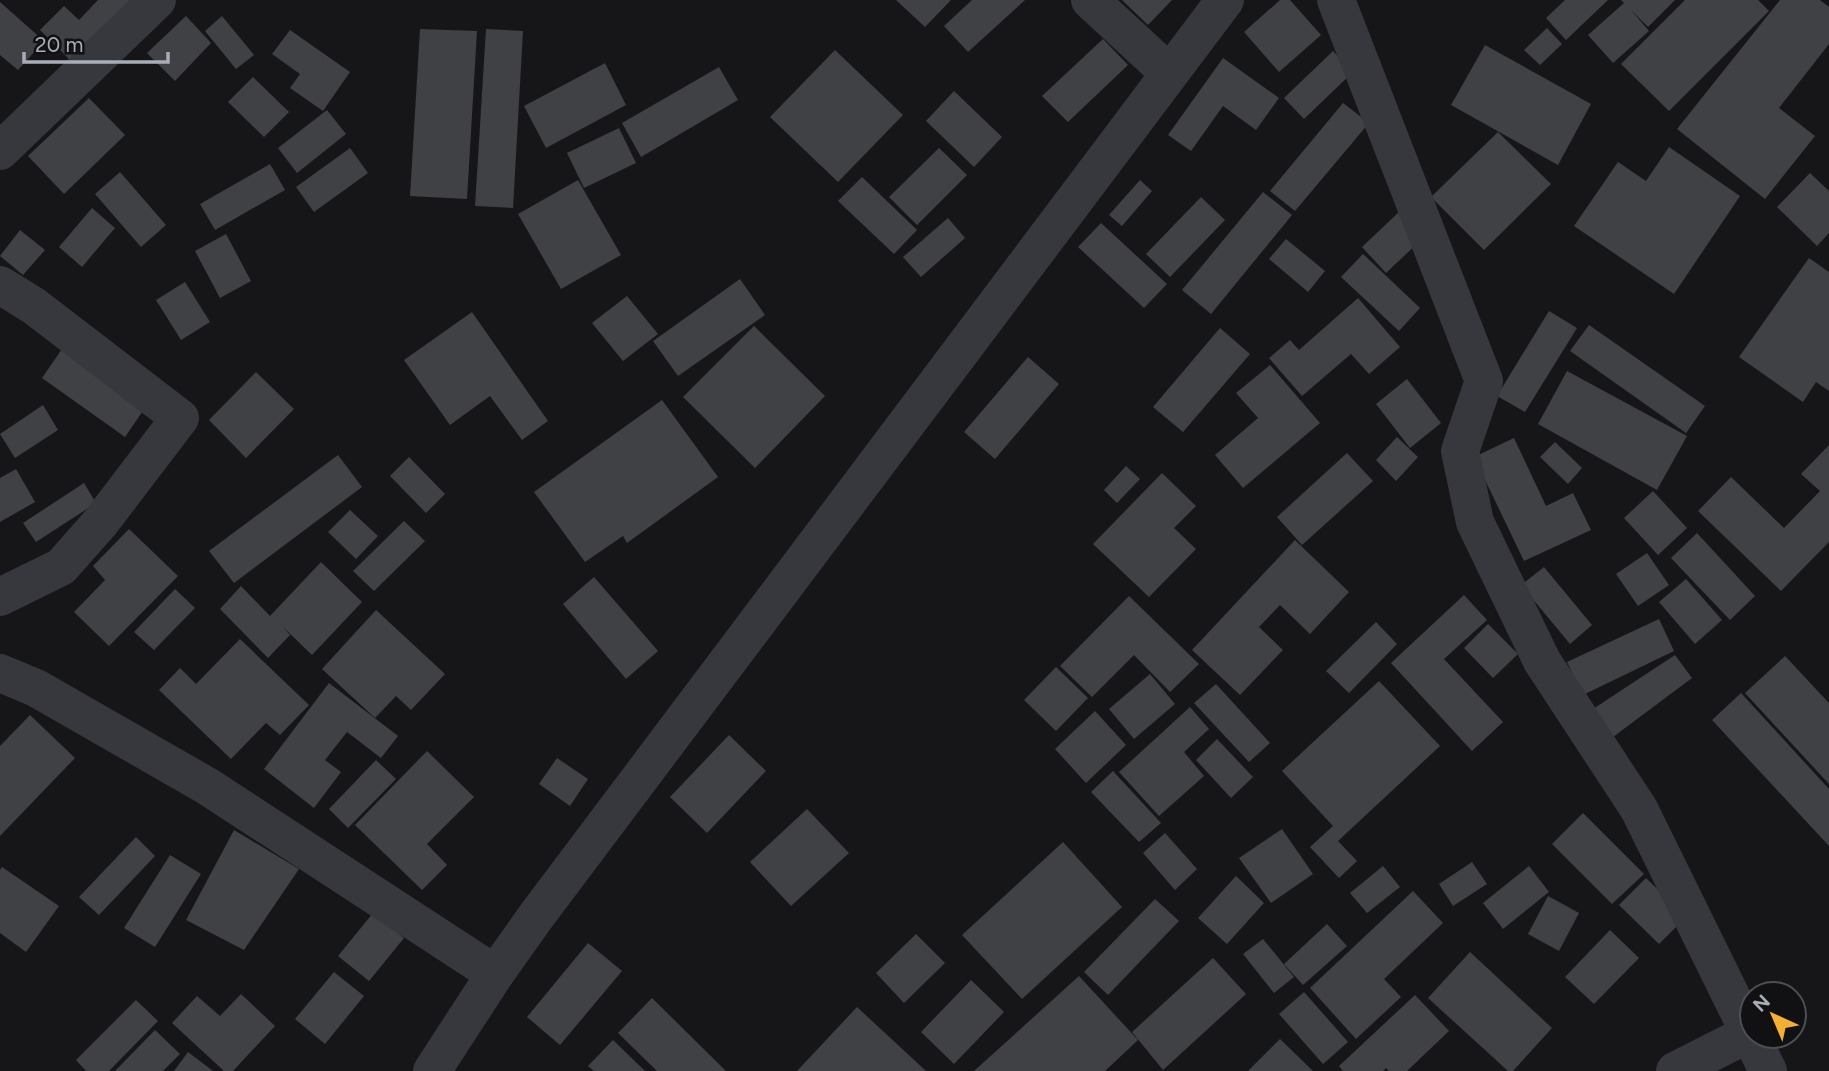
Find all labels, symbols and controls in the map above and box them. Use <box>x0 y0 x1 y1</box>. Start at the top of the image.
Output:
scale bar <box>24 21 168 65</box>
text: 20 m <box>35 32 83 57</box>
north arrow <box>1738 980 1808 1050</box>
text: N <box>1748 990 1775 1017</box>

